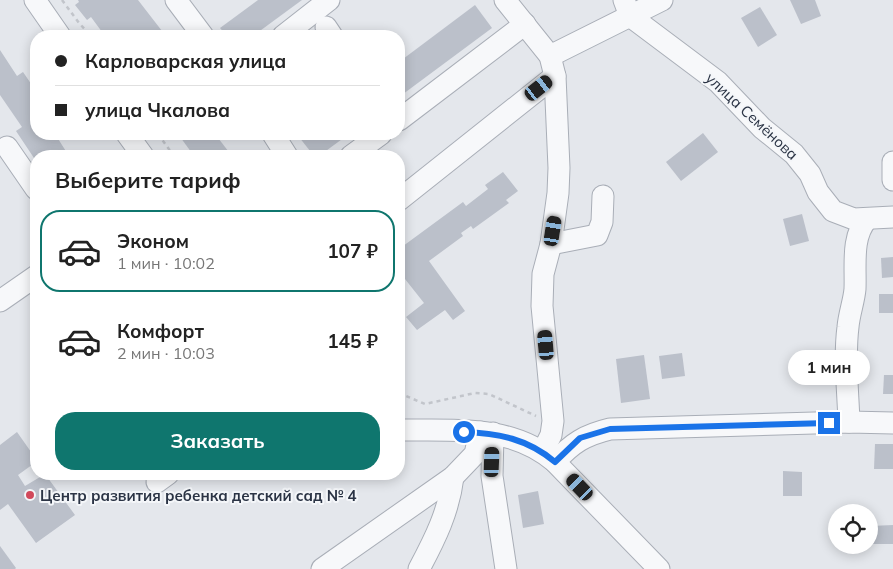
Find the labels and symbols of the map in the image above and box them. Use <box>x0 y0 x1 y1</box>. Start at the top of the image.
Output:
street label: улица Семёнова <box>702 68 802 164</box>
car <box>522 73 555 103</box>
car <box>543 215 562 247</box>
car <box>537 329 554 361</box>
callout: 1 мин <box>788 350 870 386</box>
route end <box>818 412 840 434</box>
route start <box>453 421 475 443</box>
car <box>483 447 500 477</box>
car <box>564 471 595 503</box>
place label: Центр развития ребенка детский сад № 4 <box>40 486 357 505</box>
marker: Центр развития ребенка детский сад № 4 <box>24 489 36 501</box>

